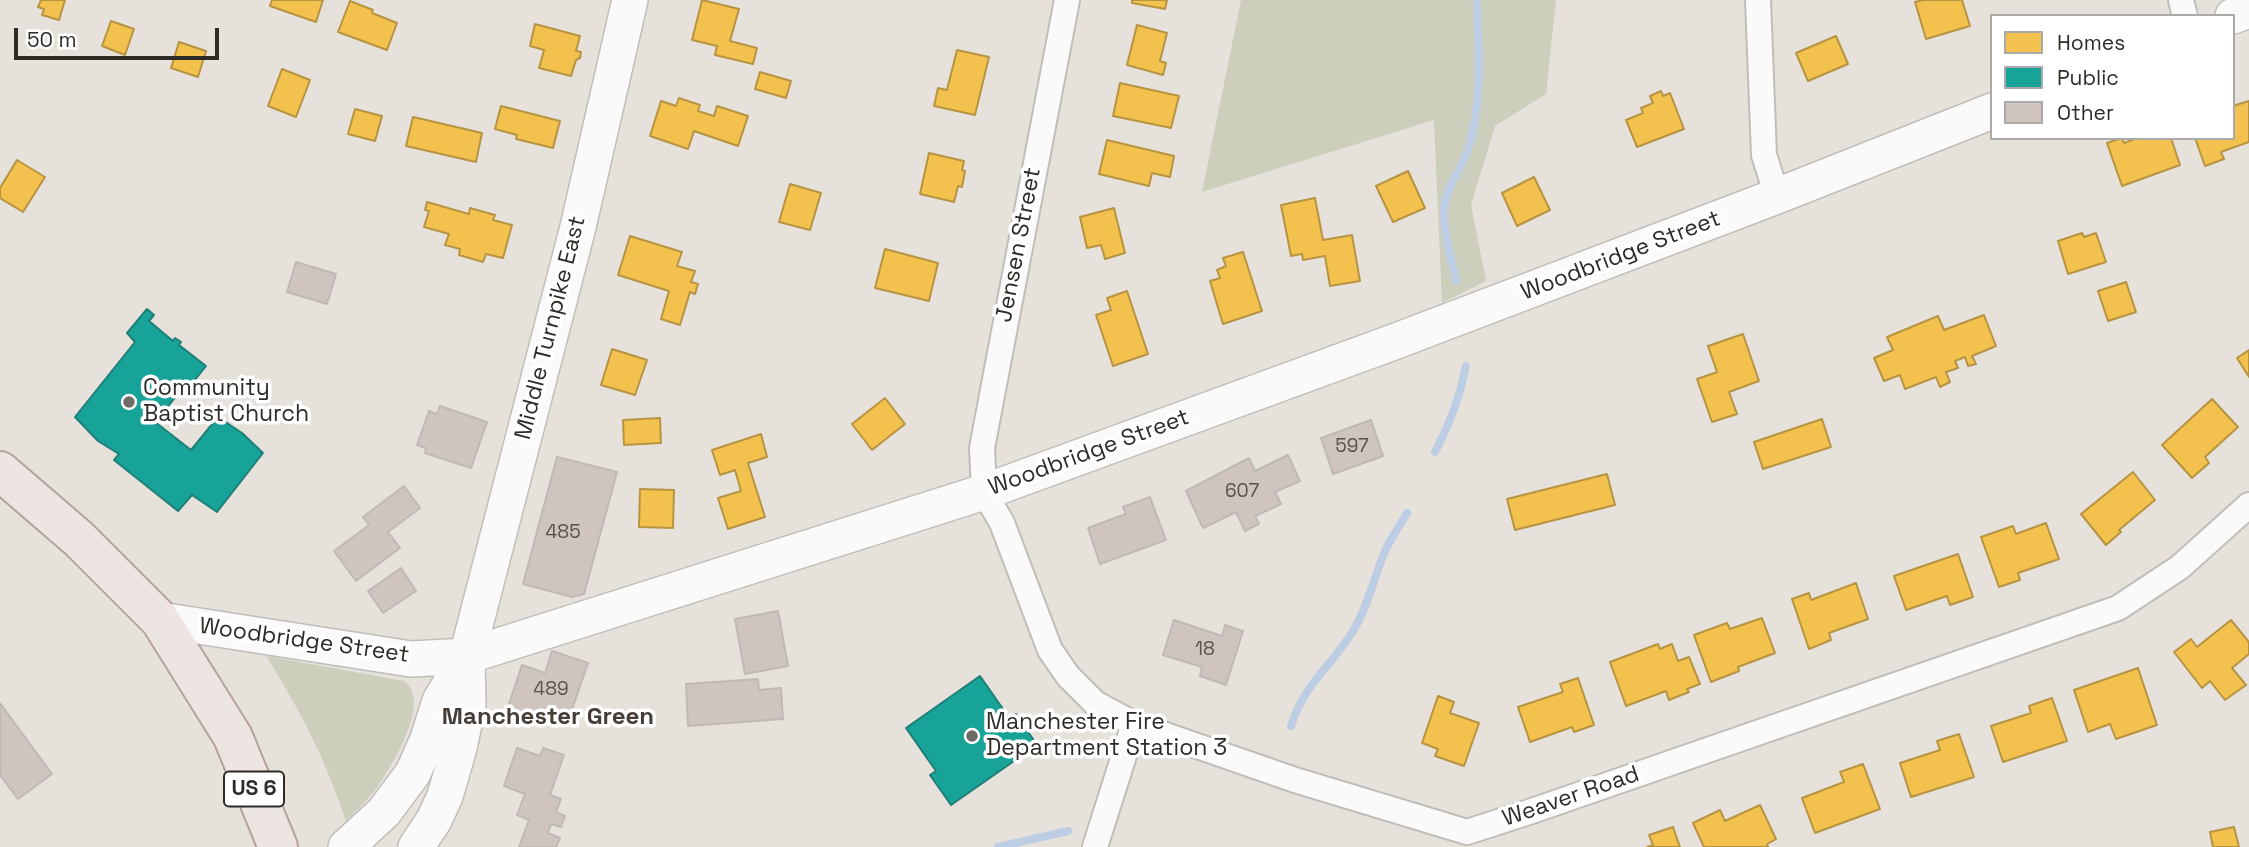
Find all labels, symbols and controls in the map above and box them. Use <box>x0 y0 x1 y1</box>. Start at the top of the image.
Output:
scale bar <box>18 14 222 58</box>
legend <box>1990 14 2235 140</box>
text: 50 m <box>27 26 77 53</box>
text: Homes <box>2057 29 2125 56</box>
text: Public <box>2057 64 2119 91</box>
text: Other <box>2057 99 2114 126</box>
street label: Jensen Street <box>990 165 1048 325</box>
street label: Woodbridge Street <box>1517 205 1725 307</box>
street label: Middle Turnpike East <box>510 213 592 443</box>
place label: Community Baptist Church <box>143 375 309 429</box>
marker: Community Baptist Church <box>121 394 137 410</box>
street label: Woodbridge Street <box>985 404 1193 502</box>
house number: 597 <box>1335 436 1369 458</box>
house number: 607 <box>1225 481 1259 503</box>
house number: 485 <box>545 522 581 544</box>
street label: Woodbridge Street <box>197 613 411 669</box>
house number: 18 <box>1195 639 1215 661</box>
house number: 489 <box>533 679 569 701</box>
district label: Manchester Green <box>442 703 654 731</box>
place label: Manchester Fire Department Station 3 <box>986 709 1227 763</box>
marker: Manchester Fire Department Station 3 <box>964 728 980 744</box>
street label: Weaver Road <box>1499 761 1643 833</box>
road number: US 6 <box>224 772 284 806</box>

